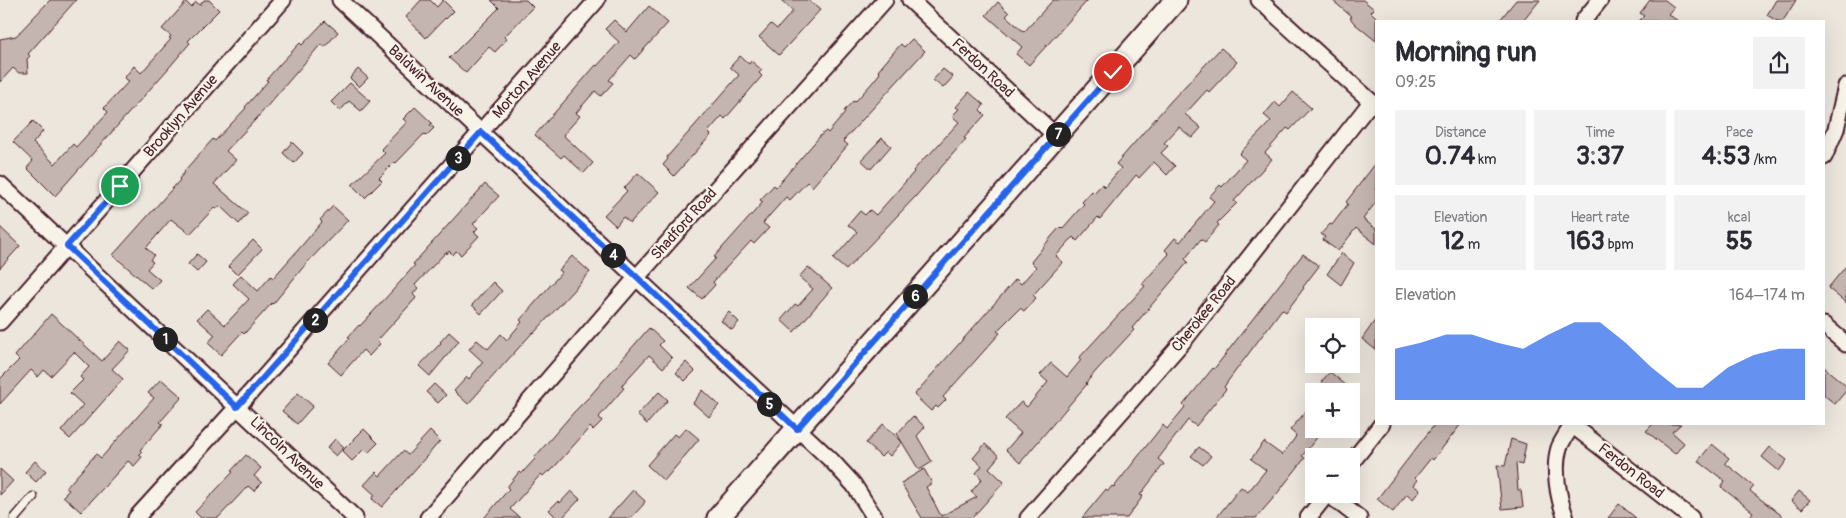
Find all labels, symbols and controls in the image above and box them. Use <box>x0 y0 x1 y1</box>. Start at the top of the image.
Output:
street label: Ferdon Road <box>948 34 1018 102</box>
text: Morning run <box>1395 35 1537 70</box>
street label: Morton Avenue <box>488 37 566 122</box>
button: share <box>1753 37 1805 89</box>
street label: Baldwin Avenue <box>384 41 468 121</box>
pin <box>1092 51 1134 93</box>
icon: check <box>1099 58 1127 86</box>
street label: Brooklyn Avenue <box>140 70 223 161</box>
text: 09:25 <box>1395 72 1436 92</box>
pin: 7 <box>1046 122 1070 146</box>
text: Distance <box>1435 124 1486 141</box>
text: Time <box>1585 124 1615 141</box>
text: Pace <box>1725 124 1753 141</box>
text: 7 <box>1055 126 1062 143</box>
text: 0.74 <box>1425 141 1475 172</box>
text: 3:37 <box>1576 141 1624 172</box>
text: 4:53 <box>1702 141 1750 172</box>
pin: 3 <box>446 146 470 170</box>
text: 3 <box>455 150 462 167</box>
text: km <box>1475 151 1496 168</box>
text: /km <box>1750 151 1777 168</box>
pin <box>99 165 141 207</box>
icon: arrive <box>106 172 134 200</box>
street label: Shadford Road <box>647 184 721 264</box>
text: Elevation <box>1434 209 1487 226</box>
text: Heart rate <box>1570 209 1630 226</box>
text: kcal <box>1728 209 1751 226</box>
text: 12 <box>1441 226 1465 257</box>
text: 163 <box>1566 226 1605 257</box>
text: 55 <box>1726 226 1753 257</box>
text: m <box>1465 236 1480 253</box>
text: bpm <box>1605 236 1634 253</box>
pin: 4 <box>600 242 626 268</box>
text: 4 <box>609 247 618 264</box>
street label: Cherokee Road <box>1168 272 1240 356</box>
pin: 6 <box>902 284 928 308</box>
text: Elevation <box>1395 285 1456 305</box>
text: 164–174 m <box>1729 285 1805 305</box>
text: 6 <box>911 288 920 305</box>
pin: 2 <box>302 308 328 332</box>
text: 2 <box>312 312 319 329</box>
map controls <box>1305 318 1360 503</box>
button: locate <box>1305 318 1360 373</box>
pin: 1 <box>152 326 178 352</box>
text: 1 <box>163 331 168 348</box>
button: + <box>1305 383 1360 438</box>
pin: 5 <box>756 392 782 416</box>
text: 5 <box>766 396 773 413</box>
street label: Lincoln Avenue <box>246 413 329 494</box>
street label: Ferdon Road <box>1594 439 1668 503</box>
button: − <box>1305 448 1360 503</box>

